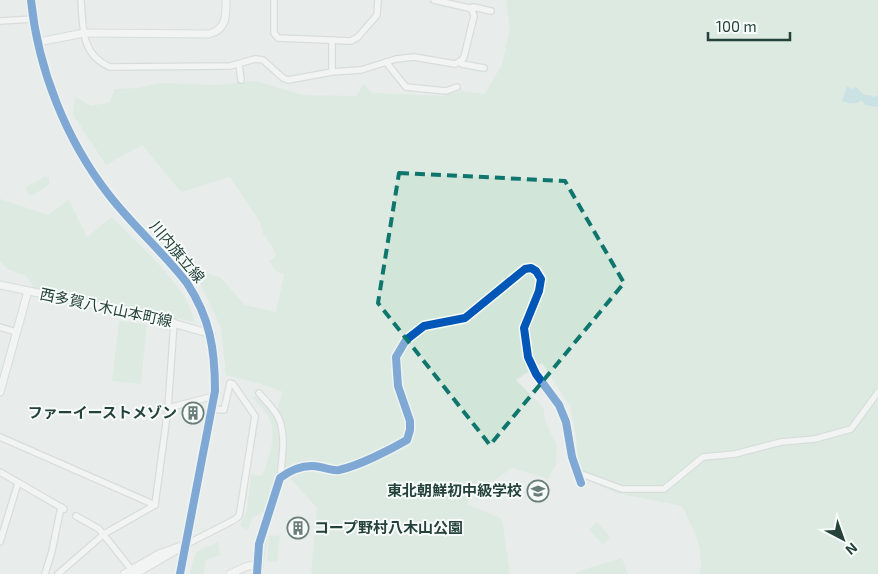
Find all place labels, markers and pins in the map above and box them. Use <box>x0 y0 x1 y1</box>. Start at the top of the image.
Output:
building icon: ファーイーストメゾン <box>181 401 205 425</box>
place label: ファーイーストメゾン <box>28 403 177 421</box>
school or university icon: 東北朝鮮初中級学校 <box>526 479 550 503</box>
place label: 東北朝鮮初中級学校 <box>387 481 522 499</box>
building icon: コープ野村八木山公園 <box>286 516 310 540</box>
place label: コープ野村八木山公園 <box>314 518 463 536</box>

